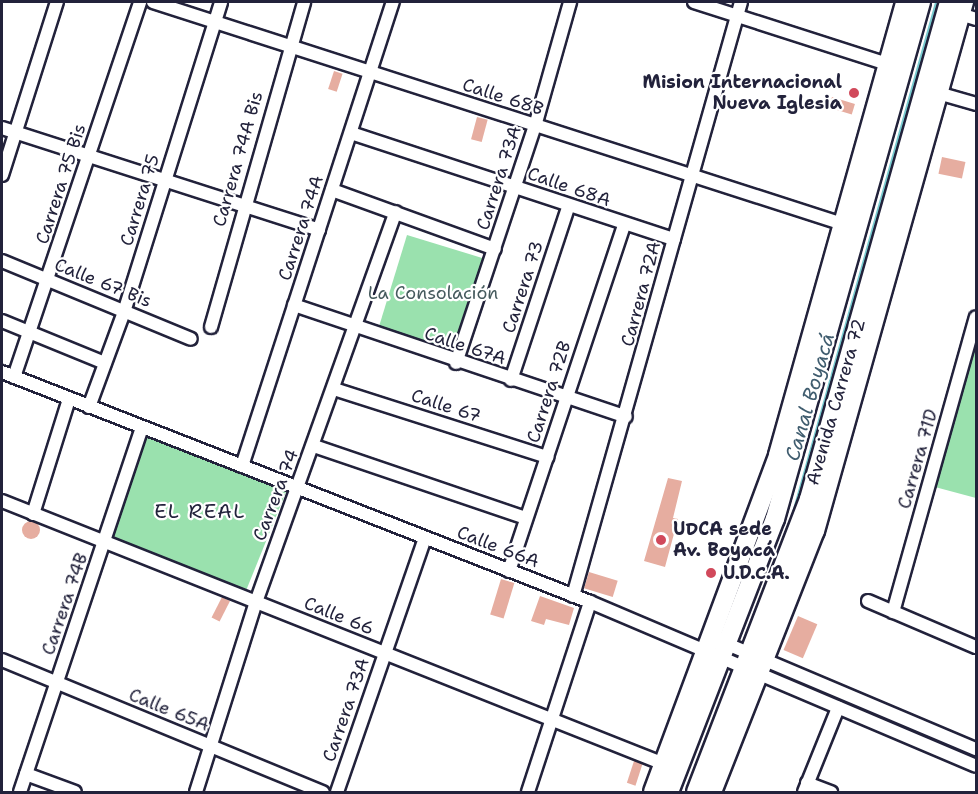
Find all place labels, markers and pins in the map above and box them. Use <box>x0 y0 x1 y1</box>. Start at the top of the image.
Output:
place label: Mision Internacional Nueva Iglesia <box>642 72 842 115</box>
marker: Mision Internacional Nueva Iglesia <box>847 86 861 100</box>
place label: UDCA sede Av. Boyacá <box>673 519 775 562</box>
marker: UDCA sede Av. Boyacá <box>654 533 668 547</box>
place label: U.D.C.A. <box>723 562 790 584</box>
marker: U.D.C.A. <box>704 566 718 580</box>

